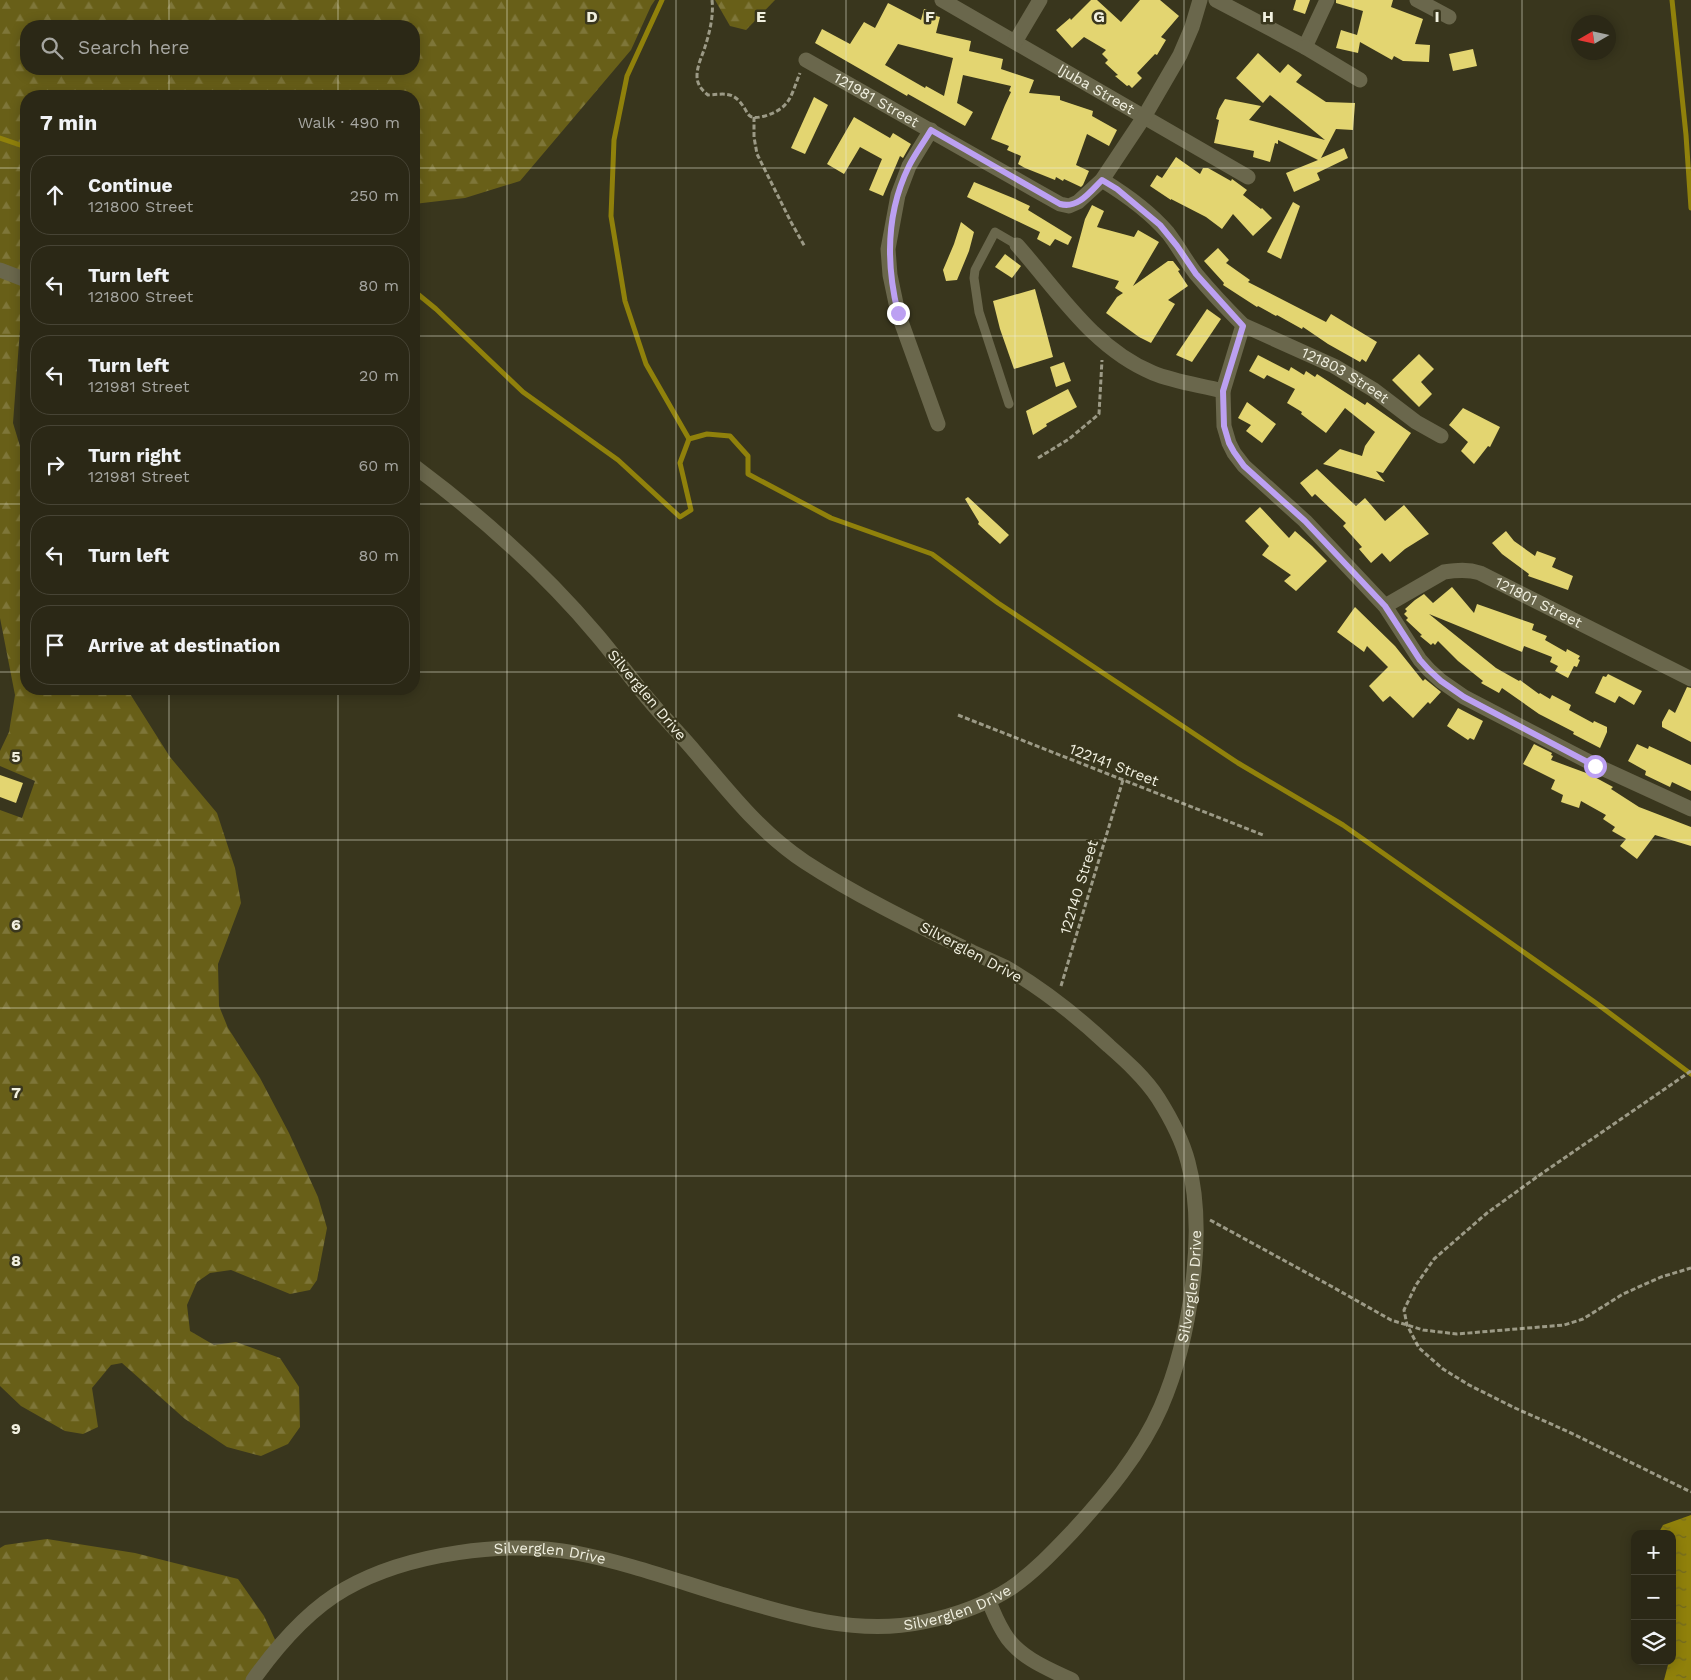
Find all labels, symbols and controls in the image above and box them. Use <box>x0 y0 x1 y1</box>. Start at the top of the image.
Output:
text: D <box>586 7 598 26</box>
text: E <box>756 7 766 26</box>
text: F <box>925 7 935 26</box>
text: G <box>1093 7 1105 26</box>
text: H <box>1262 7 1274 26</box>
text: I <box>1434 7 1440 26</box>
north arrow <box>1571 15 1616 60</box>
search box <box>20 20 420 75</box>
icon: search <box>38 34 66 62</box>
text: Search here <box>78 36 189 59</box>
street label: Ijuba Street <box>1055 60 1138 119</box>
street label: 121981 Street <box>831 69 923 132</box>
text: 7 min <box>40 110 97 135</box>
text: Walk · 490 m <box>298 113 400 132</box>
text: Continue <box>88 174 172 197</box>
icon: ahead <box>41 181 69 209</box>
text: 250 m <box>350 186 399 205</box>
text: 121800 Street <box>88 197 193 216</box>
text: Turn left <box>88 264 169 287</box>
icon: left <box>41 271 69 299</box>
text: 80 m <box>358 276 399 295</box>
text: 121800 Street <box>88 287 193 306</box>
route end <box>887 302 910 325</box>
street label: 121803 Street <box>1299 344 1393 408</box>
text: Turn left <box>88 354 169 377</box>
icon: left <box>41 361 69 389</box>
text: 20 m <box>359 366 399 385</box>
text: 121981 Street <box>88 377 189 396</box>
text: Turn right <box>88 444 181 467</box>
icon: right <box>41 451 69 479</box>
text: 60 m <box>359 456 399 475</box>
text: 121981 Street <box>88 467 189 486</box>
icon: left <box>41 541 69 569</box>
text: Turn left <box>88 544 169 567</box>
text: 80 m <box>358 546 399 565</box>
street label: 121801 Street <box>1492 573 1586 632</box>
icon: arrive <box>41 631 69 659</box>
text: Arrive at destination <box>88 634 280 657</box>
street label: Silverglen Drive <box>604 646 690 744</box>
street label: 122141 Street <box>1067 740 1162 791</box>
text: 5 <box>11 747 21 766</box>
route start <box>1584 755 1607 778</box>
street label: 122140 Street <box>1056 837 1102 936</box>
text: 6 <box>11 915 21 934</box>
street label: Silverglen Drive <box>917 918 1025 986</box>
text: 7 <box>11 1083 21 1102</box>
street label: Silverglen Drive <box>1173 1230 1205 1344</box>
text: 8 <box>11 1251 21 1270</box>
text: 9 <box>11 1419 21 1438</box>
map controls <box>1631 1530 1676 1665</box>
button: + <box>1631 1530 1676 1575</box>
street label: Silverglen Drive <box>493 1539 608 1568</box>
button: − <box>1631 1575 1676 1620</box>
street label: Silverglen Drive <box>902 1581 1014 1634</box>
button: layers <box>1631 1620 1676 1665</box>

